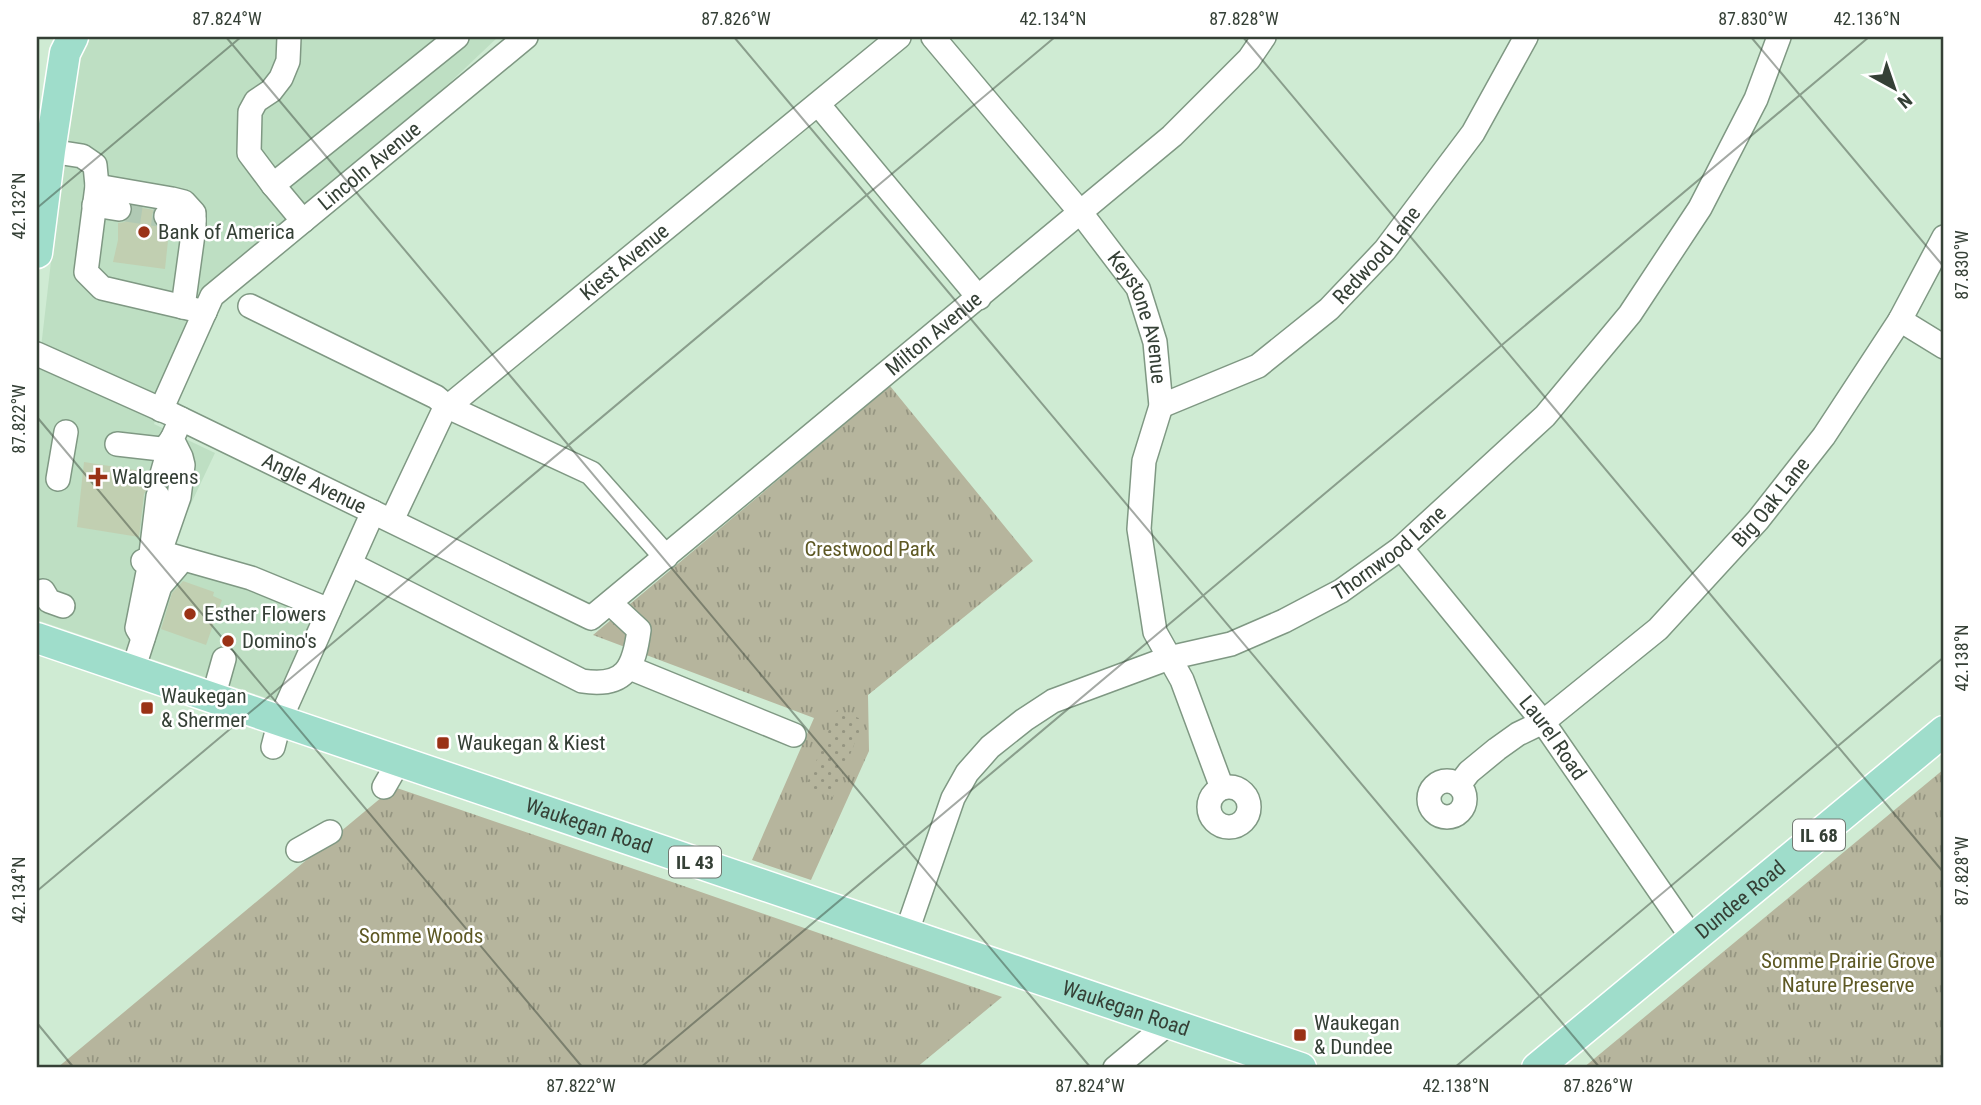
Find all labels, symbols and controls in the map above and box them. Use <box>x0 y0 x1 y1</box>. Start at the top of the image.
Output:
text: 87.824°W <box>192 8 262 29</box>
text: 87.826°W <box>701 8 771 29</box>
text: 42.134°N <box>1019 8 1087 29</box>
text: 87.828°W <box>1209 8 1279 29</box>
text: 87.830°W <box>1718 8 1788 29</box>
text: 42.136°N <box>1833 8 1901 29</box>
north arrow <box>1858 52 1928 122</box>
text: N <box>1893 88 1916 113</box>
street label: Lincoln Avenue <box>313 117 426 215</box>
text: 42.132°N <box>8 172 29 240</box>
street label: Redwood Lane <box>1328 202 1426 309</box>
street label: Kiest Avenue <box>575 219 674 305</box>
place label: Bank of America <box>158 220 295 244</box>
marker: Bank of America <box>136 224 152 240</box>
text: 87.830°W <box>1951 230 1972 300</box>
street label: Keystone Avenue <box>1103 247 1171 385</box>
street label: Milton Avenue <box>881 287 987 380</box>
text: 87.822°W <box>8 384 29 454</box>
street label: Angle Avenue <box>258 448 370 519</box>
street label: Big Oak Lane <box>1727 452 1815 552</box>
place label: Walgreens <box>112 465 199 489</box>
marker: Walgreens <box>90 469 106 485</box>
street label: Thornwood Lane <box>1328 501 1451 605</box>
park label: Crestwood Park <box>804 537 936 561</box>
place label: Esther Flowers <box>204 602 326 626</box>
marker: Esther Flowers <box>182 606 198 622</box>
text: 42.138°N <box>1951 624 1972 692</box>
place label: Domino's <box>242 629 317 653</box>
marker: Domino's <box>220 633 236 649</box>
place label: Waukegan & Shermer <box>161 684 247 732</box>
street label: Laurel Road <box>1514 691 1591 784</box>
marker: Waukegan & Shermer <box>139 700 155 716</box>
place label: Waukegan & Kiest <box>457 731 606 755</box>
marker: Waukegan & Kiest <box>435 735 451 751</box>
street label: Waukegan Road <box>522 793 656 858</box>
road number: IL 68 <box>1793 820 1845 850</box>
text: 87.828°W <box>1951 836 1972 906</box>
road number: IL 43 <box>669 846 721 877</box>
street label: Dundee Road <box>1691 855 1790 944</box>
text: 42.134°N <box>8 856 29 924</box>
park label: Somme Woods <box>359 924 483 948</box>
park label: Somme Prairie Grove Nature Preserve <box>1761 949 1935 997</box>
street label: Waukegan Road <box>1059 976 1192 1041</box>
place label: Waukegan & Dundee <box>1314 1011 1400 1059</box>
marker: Waukegan & Dundee <box>1292 1027 1308 1043</box>
text: 87.822°W <box>546 1075 616 1096</box>
text: 87.824°W <box>1055 1075 1125 1096</box>
text: 42.138°N <box>1422 1075 1490 1096</box>
text: 87.826°W <box>1563 1075 1633 1096</box>

